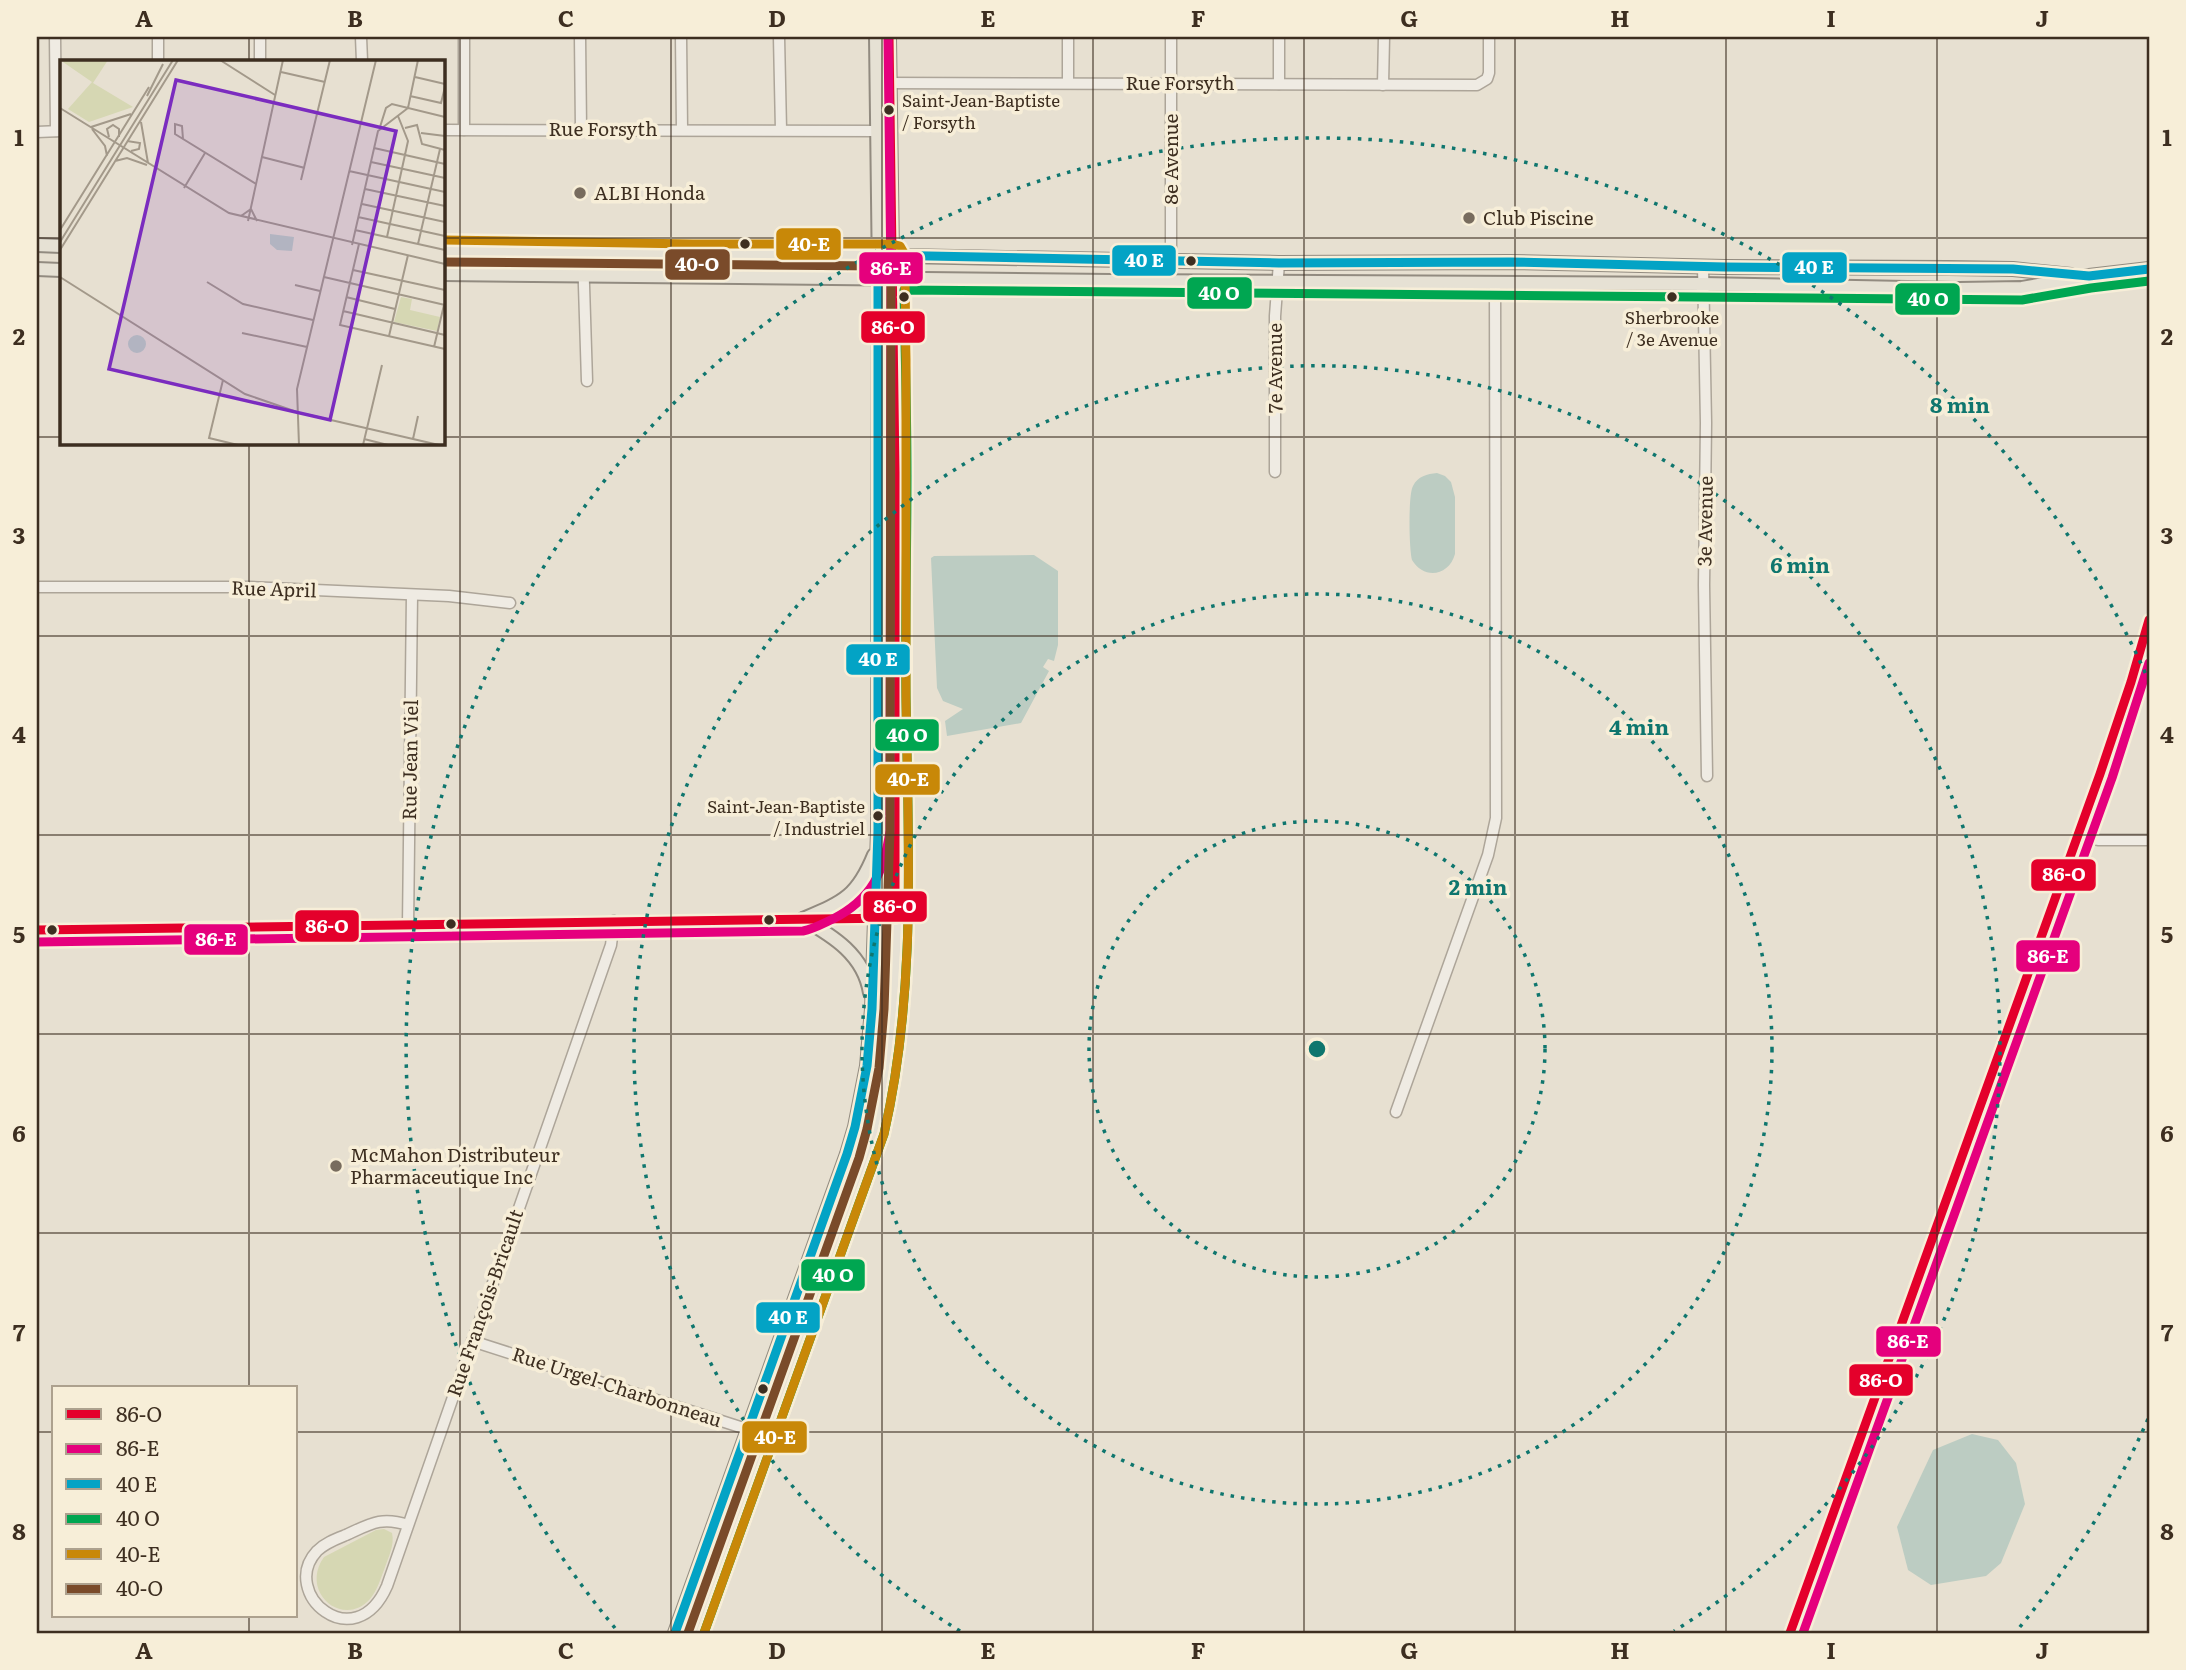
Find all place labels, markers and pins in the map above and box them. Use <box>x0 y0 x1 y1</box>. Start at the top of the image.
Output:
place label: Saint-Jean-Baptiste / Forsyth <box>902 87 1060 134</box>
marker: Saint-Jean-Baptiste / Forsyth <box>882 103 896 117</box>
place label: ALBI Honda <box>594 178 706 206</box>
marker: ALBI Honda <box>572 185 588 201</box>
place label: Club Piscine <box>1483 203 1594 231</box>
marker: Club Piscine <box>1461 210 1477 226</box>
unlabelled marker <box>738 237 752 251</box>
unlabelled marker <box>1184 254 1198 268</box>
unlabelled marker <box>897 290 911 304</box>
marker: Sherbrooke / 3e Avenue <box>1665 290 1679 304</box>
place label: Sherbrooke / 3e Avenue <box>1625 304 1719 351</box>
place label: Saint-Jean-Baptiste / Industriel <box>707 793 865 840</box>
marker: Saint-Jean-Baptiste / Industriel <box>871 809 885 823</box>
unlabelled marker <box>762 913 776 927</box>
unlabelled marker <box>444 917 458 931</box>
unlabelled marker <box>45 923 59 937</box>
centre of rings <box>1305 1037 1329 1061</box>
place label: McMahon Distributeur Pharmaceutique Inc <box>350 1140 560 1190</box>
marker: McMahon Distributeur Pharmaceutique Inc <box>328 1158 344 1174</box>
unlabelled marker <box>756 1382 770 1396</box>

